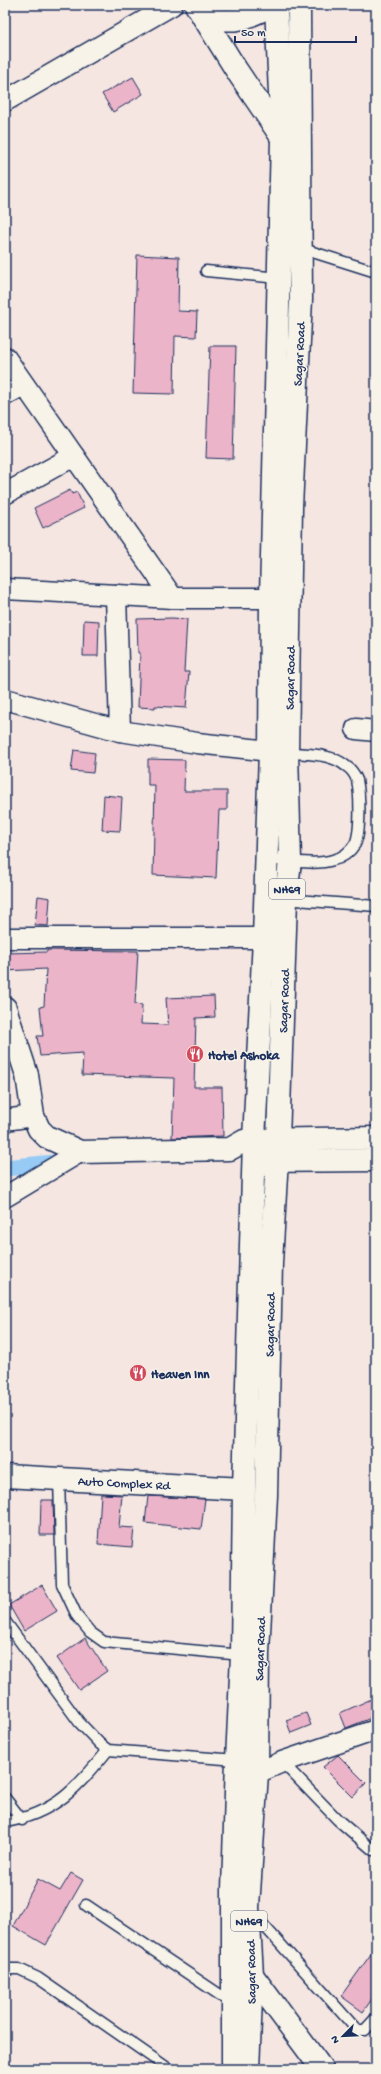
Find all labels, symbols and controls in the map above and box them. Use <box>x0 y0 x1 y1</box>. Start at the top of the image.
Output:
scale bar <box>235 18 356 44</box>
text: 50 m <box>241 27 266 41</box>
street label: Sagar Road <box>291 320 310 386</box>
street label: Sagar Road <box>283 645 300 710</box>
road number: NH69 <box>269 879 305 899</box>
street label: Sagar Road <box>277 967 294 1033</box>
restaurant icon: Hotel Ashoka <box>185 1044 205 1064</box>
place label: Hotel Ashoka <box>208 1049 280 1064</box>
street label: Sagar Road <box>263 1292 280 1357</box>
restaurant icon: Heaven Inn <box>128 1363 148 1383</box>
place label: Heaven Inn <box>151 1368 210 1383</box>
street label: Auto Complex Rd <box>77 1475 172 1494</box>
street label: Sagar Road <box>253 1615 270 1681</box>
road number: NH69 <box>231 1911 267 1931</box>
street label: Sagar Road <box>244 1938 261 2004</box>
north arrow <box>323 2016 363 2056</box>
text: N <box>329 2034 343 2045</box>

